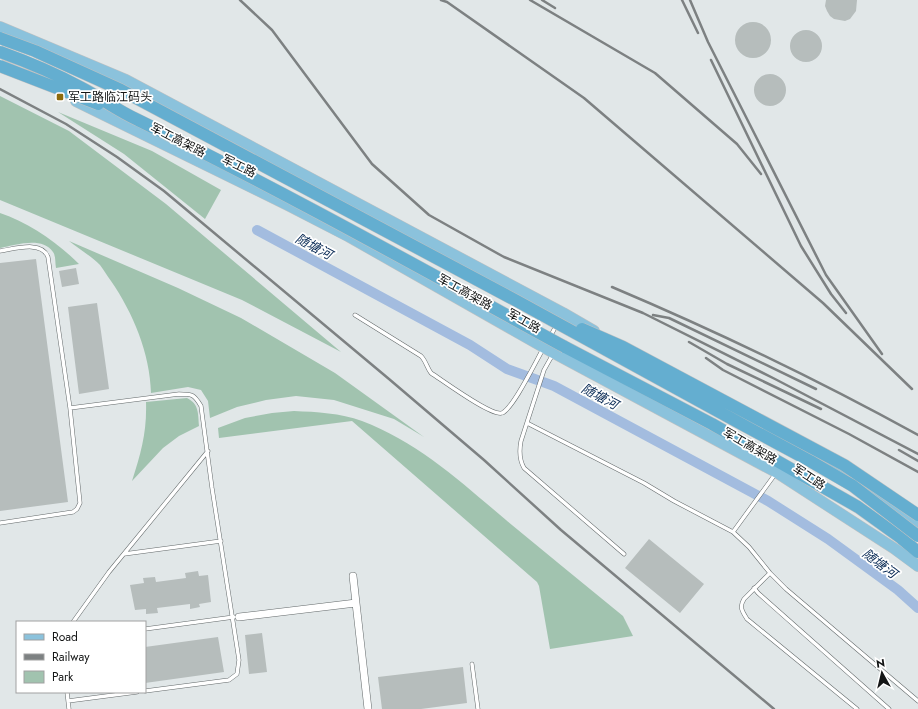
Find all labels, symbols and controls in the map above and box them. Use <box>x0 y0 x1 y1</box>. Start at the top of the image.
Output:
place label: 军工路临江码头 <box>68 88 152 106</box>
marker: 军工路临江码头 <box>55 92 65 102</box>
street label: 军工高架路 <box>147 118 209 162</box>
street label: 军工路 <box>219 150 259 182</box>
water label: 随塘河 <box>292 229 338 265</box>
street label: 军工高架路 <box>434 270 496 314</box>
street label: 军工路 <box>504 304 544 338</box>
water label: 随塘河 <box>578 379 624 415</box>
street label: 军工高架路 <box>720 423 780 469</box>
street label: 军工路 <box>789 460 829 494</box>
water label: 随塘河 <box>858 544 903 585</box>
legend <box>16 621 146 693</box>
text: Road <box>52 628 78 646</box>
text: Railway <box>52 648 90 666</box>
north arrow <box>862 653 902 693</box>
text: N <box>875 655 886 672</box>
text: Park <box>52 668 74 686</box>

